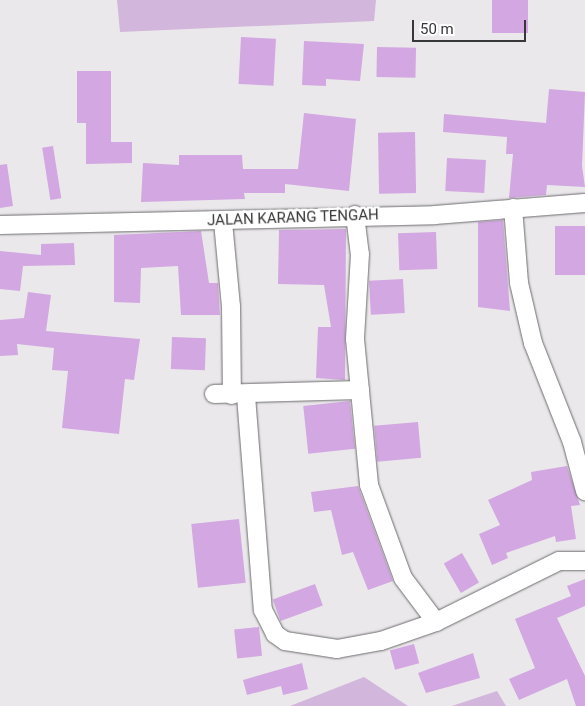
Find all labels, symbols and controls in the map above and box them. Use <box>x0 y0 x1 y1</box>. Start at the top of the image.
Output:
scale bar <box>415 10 529 42</box>
text: 50 m <box>420 20 454 38</box>
street label: JALAN KARANG TENGAH <box>207 206 379 230</box>

